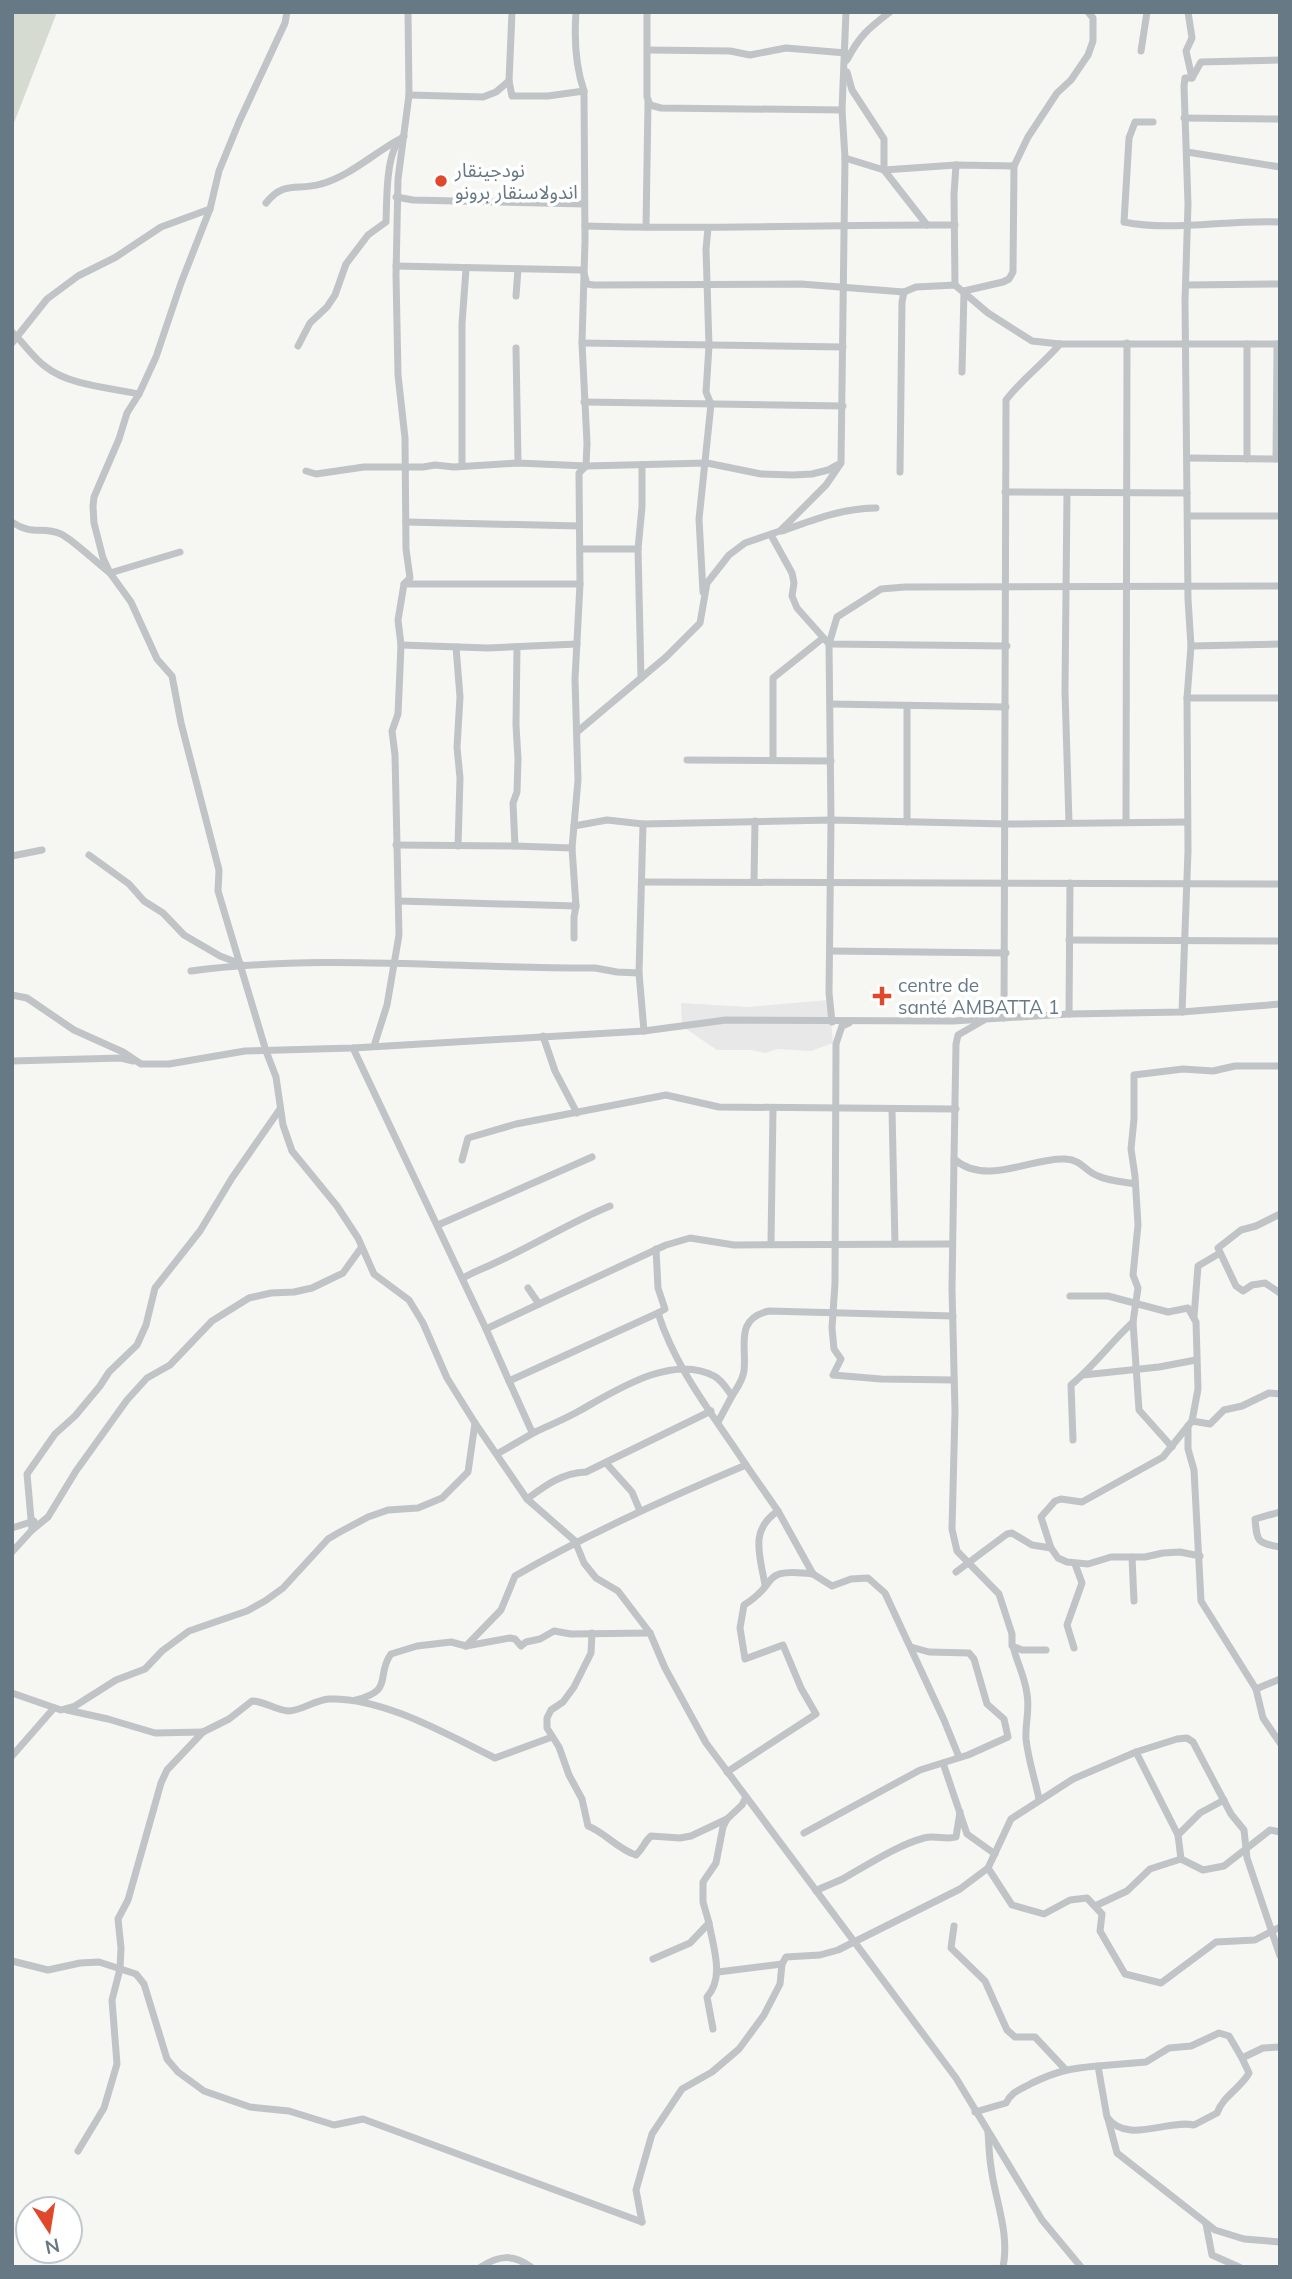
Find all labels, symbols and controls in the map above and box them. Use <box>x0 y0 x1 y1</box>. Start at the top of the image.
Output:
place label: نودجينقار اندولاسنقار برونو <box>454 158 578 204</box>
marker: نودجينقار اندولاسنقار برونو <box>433 173 449 189</box>
place label: centre de santé AMBATTA 1 <box>898 973 1059 1019</box>
marker: centre de santé AMBATTA 1 <box>872 986 892 1006</box>
north arrow <box>14 2195 84 2265</box>
text: N <box>43 2233 62 2260</box>

